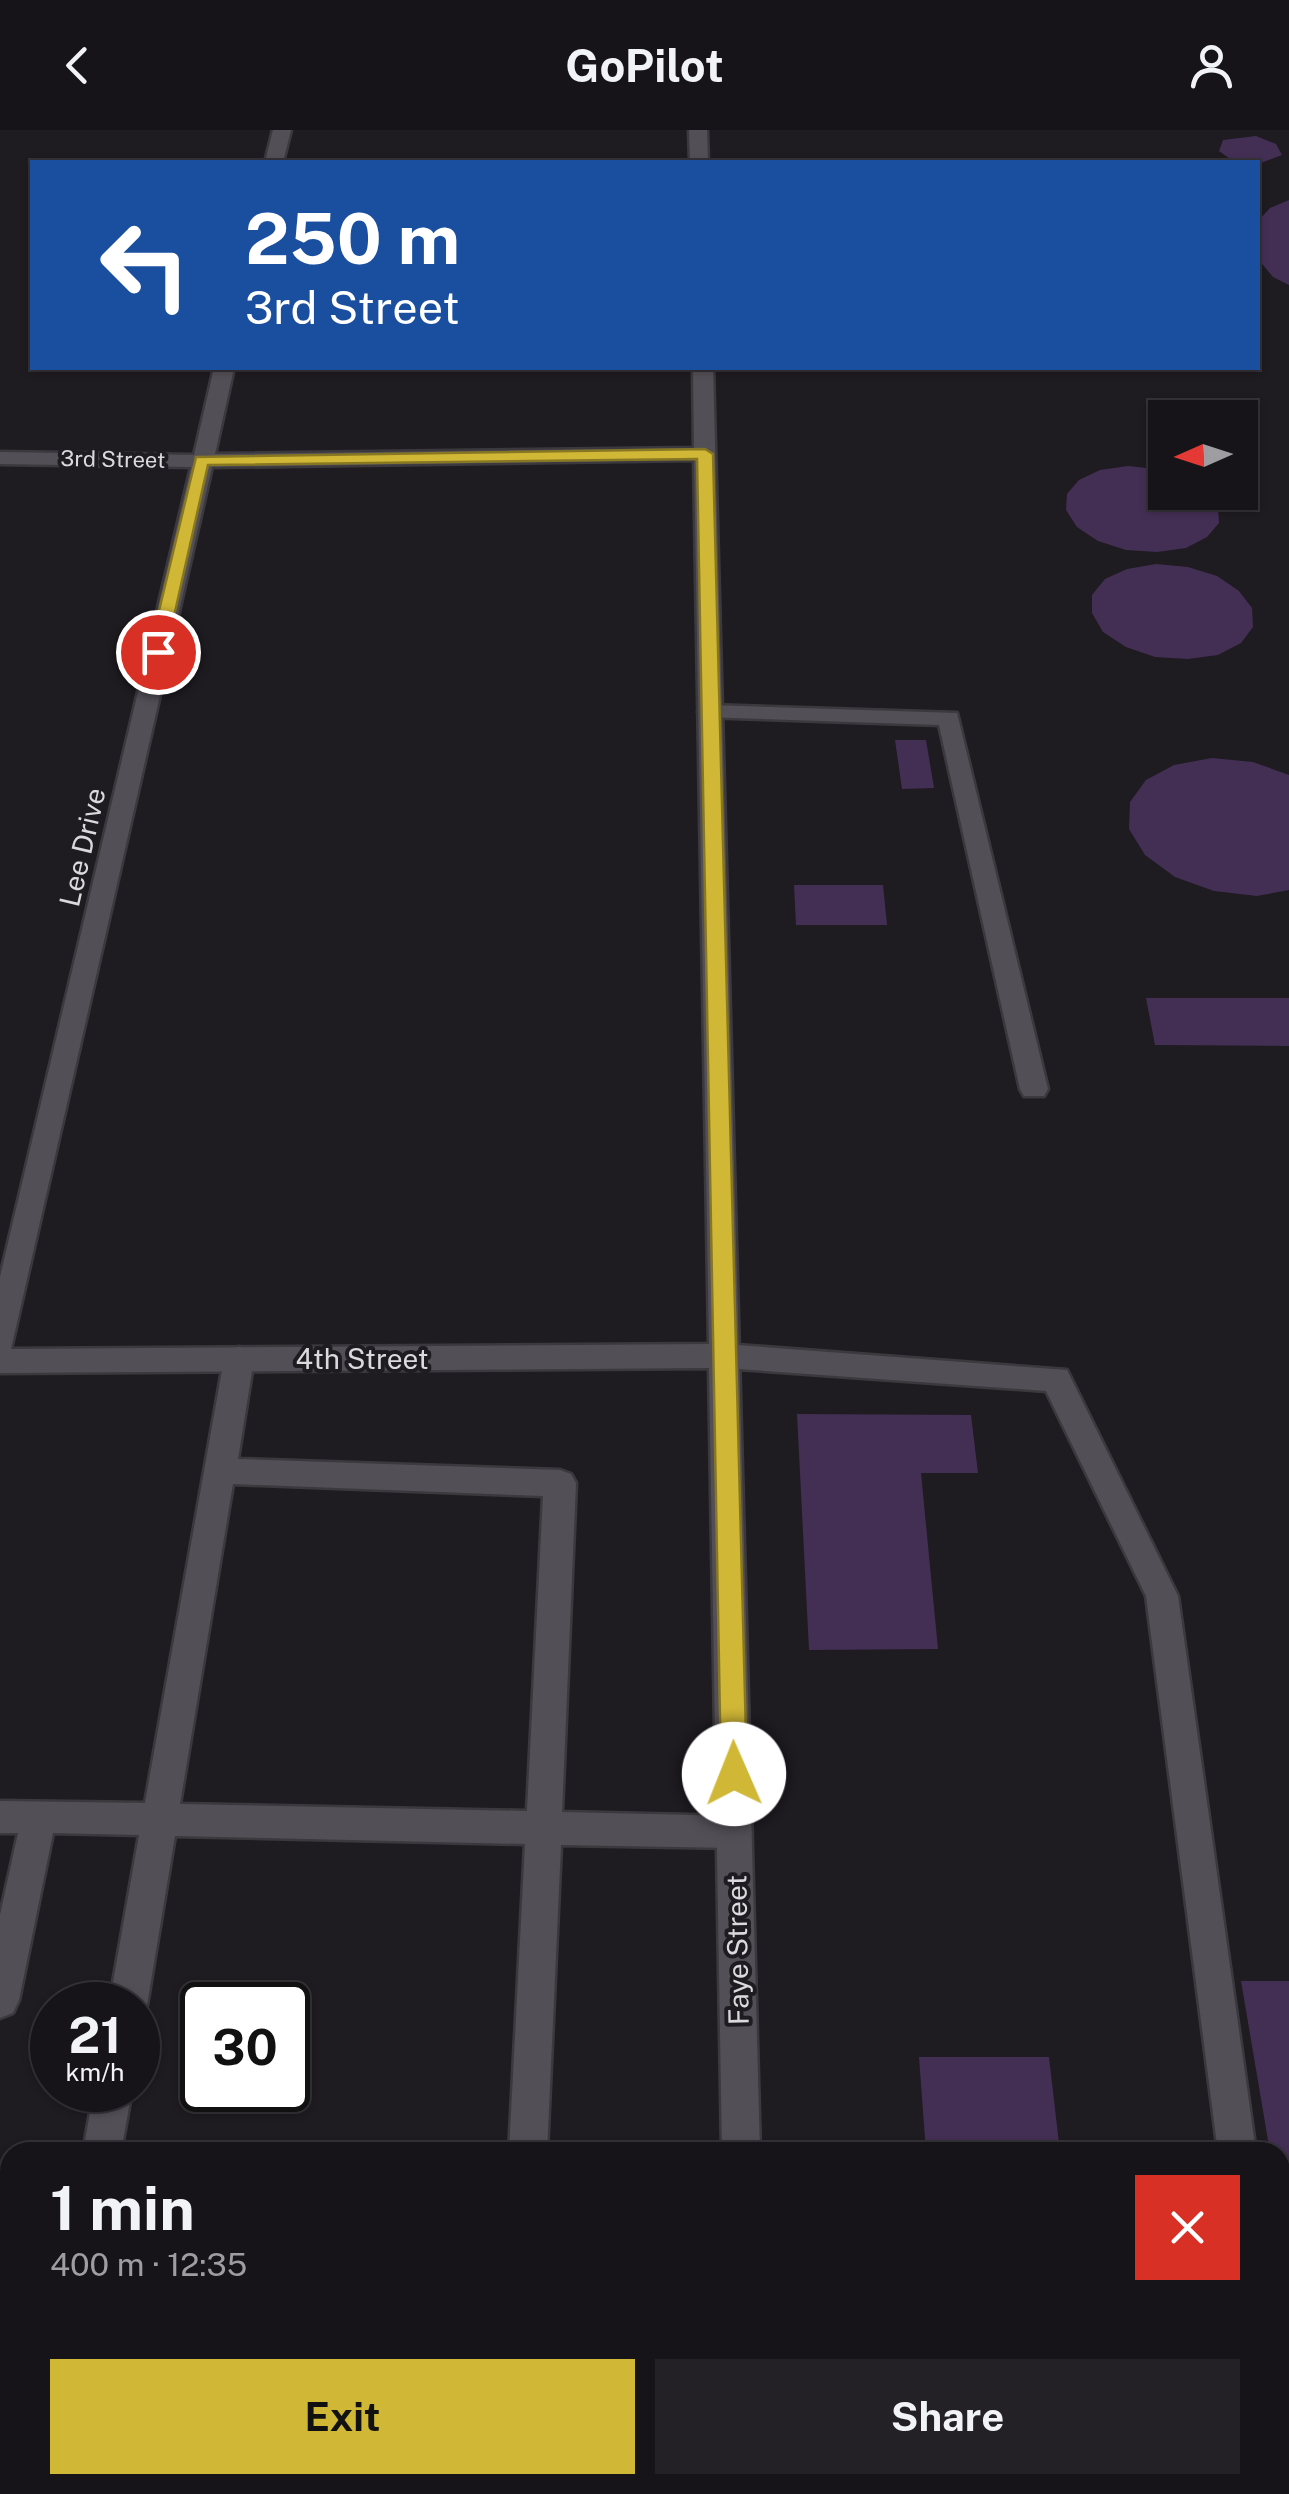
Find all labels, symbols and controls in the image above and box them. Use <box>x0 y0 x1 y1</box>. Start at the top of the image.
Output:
icon: back <box>50 38 105 93</box>
icon: person <box>1184 38 1239 93</box>
text: GoPilot <box>565 39 724 92</box>
text: 250 m <box>245 197 460 280</box>
icon: left <box>80 200 210 330</box>
text: 3rd Street <box>245 281 460 334</box>
north arrow <box>1148 400 1258 510</box>
map controls <box>1148 400 1258 510</box>
street label: 3rd Street <box>60 445 166 473</box>
pin <box>116 610 201 695</box>
icon: arrive <box>131 625 186 680</box>
street label: Lee Drive <box>52 784 112 910</box>
street label: 4th Street <box>295 1342 429 1375</box>
position arrow <box>682 1722 786 1826</box>
street label: Faye Street <box>719 1875 755 2025</box>
speed limit sign: 30 <box>180 1982 310 2112</box>
text: 21 <box>68 2005 122 2064</box>
text: km/h <box>66 2057 124 2087</box>
text: 1 min <box>50 2173 195 2244</box>
button: close <box>1135 2175 1240 2280</box>
text: 400 m · 12:35 <box>50 2246 247 2283</box>
button: Exit <box>50 2359 635 2474</box>
button: Share <box>655 2359 1240 2474</box>

